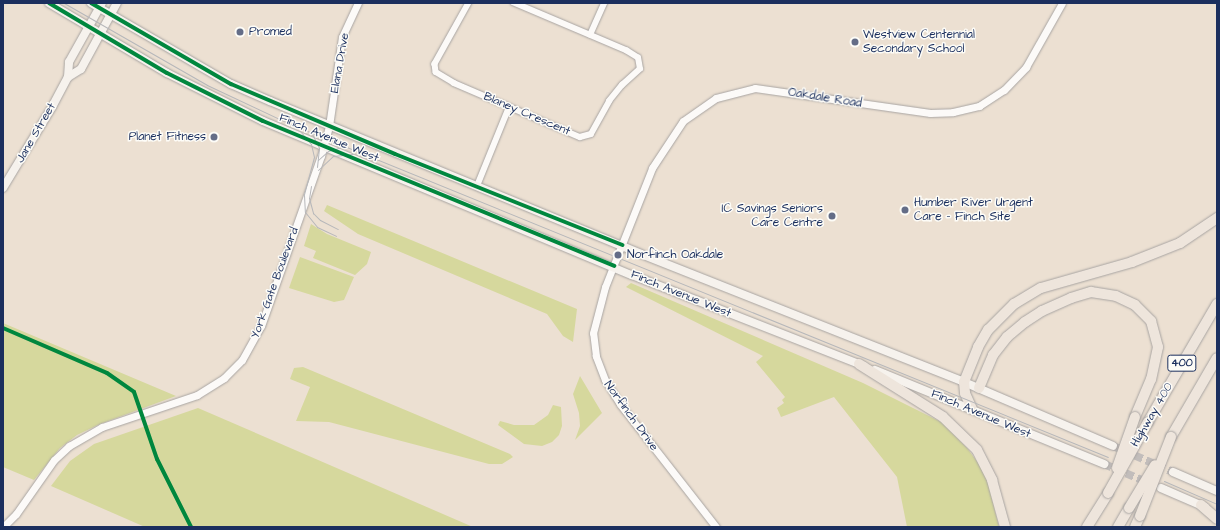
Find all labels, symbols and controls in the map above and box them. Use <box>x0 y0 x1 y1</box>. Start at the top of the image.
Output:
place label: Promed <box>249 25 292 39</box>
marker: Promed <box>234 26 246 38</box>
place label: Westview Centennial Secondary School <box>863 28 975 56</box>
street label: Elana Drive <box>328 32 352 94</box>
marker: Westview Centennial Secondary School <box>850 37 860 47</box>
street label: Oakdale Road <box>787 85 863 111</box>
street label: Blaney Crescent <box>481 89 573 139</box>
street label: Jane Street <box>13 100 59 166</box>
street label: Finch Avenue West <box>277 110 381 166</box>
place label: Planet Fitness <box>129 130 206 144</box>
marker: Planet Fitness <box>209 132 219 142</box>
place label: Humber River Urgent Care - Finch Site <box>914 196 1033 224</box>
place label: IC Savings Seniors Care Centre <box>722 202 823 230</box>
marker: Humber River Urgent Care - Finch Site <box>899 204 911 216</box>
marker: IC Savings Seniors Care Centre <box>826 210 838 222</box>
street label: York Gate Boulevard <box>248 225 302 341</box>
place label: Norfinch Oakdale <box>627 248 723 262</box>
marker: Norfinch Oakdale <box>612 249 624 261</box>
street label: Finch Avenue West <box>629 267 733 321</box>
road number: 400 <box>1167 354 1197 372</box>
street label: Norfinch Drive <box>601 378 661 454</box>
street label: Highway 400 <box>1128 380 1176 450</box>
street label: Finch Avenue West <box>929 386 1033 442</box>

